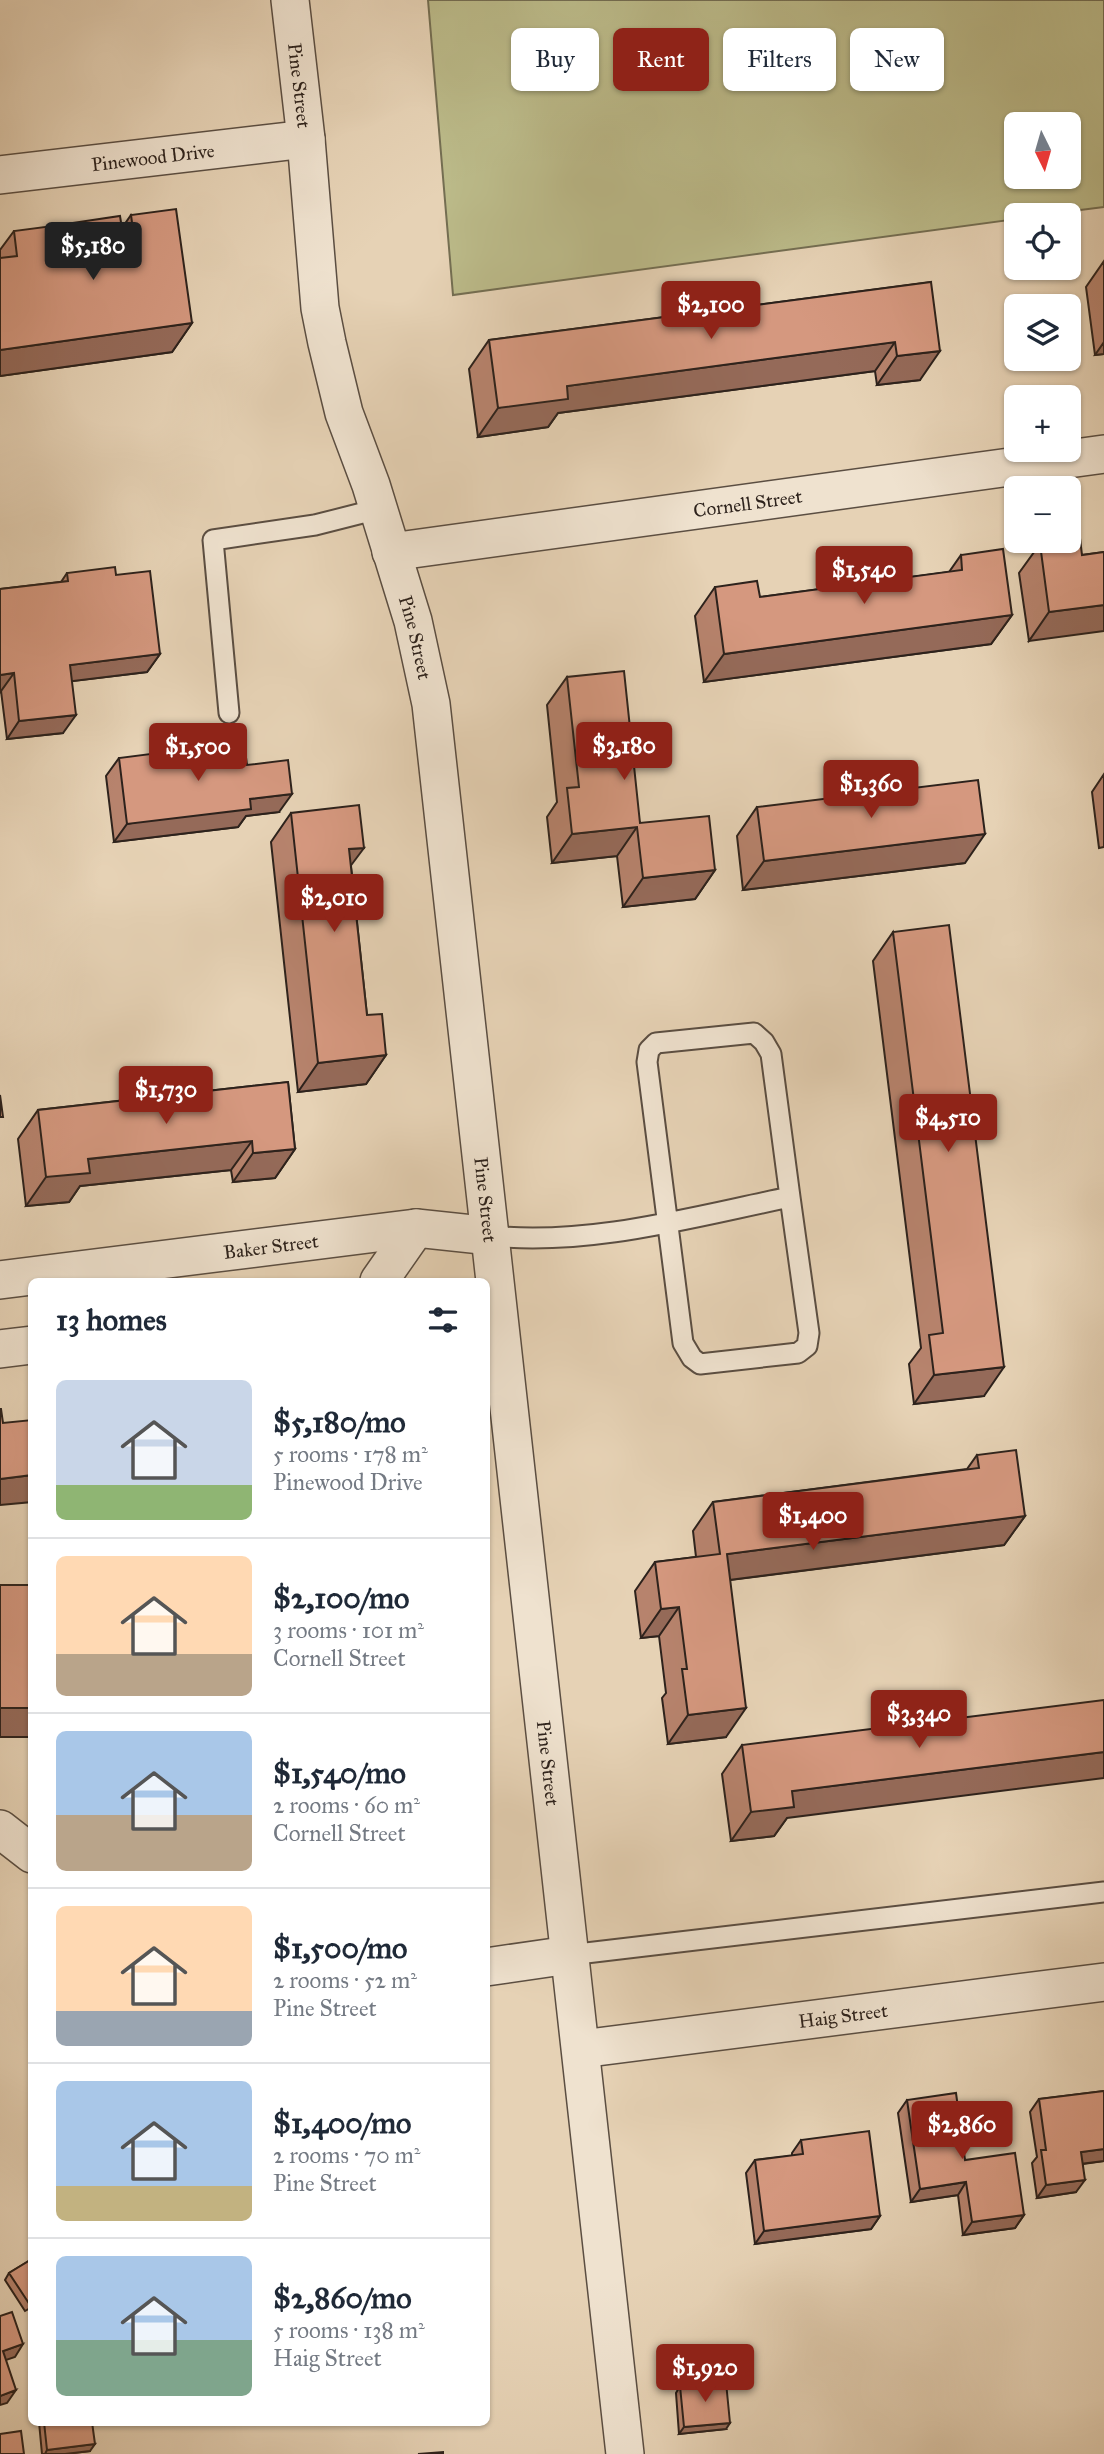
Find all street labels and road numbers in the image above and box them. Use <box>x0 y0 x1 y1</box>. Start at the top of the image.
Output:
street label: Pine Street <box>283 42 316 130</box>
street label: Pinewood Drive <box>90 139 216 176</box>
street label: Cornell Street <box>692 485 804 522</box>
street label: Pine Street <box>394 593 436 682</box>
street label: Pine Street <box>469 1156 502 1244</box>
street label: Baker Street <box>222 1229 320 1264</box>
street label: Pine Street <box>532 1719 564 1807</box>
street label: Haig Street <box>797 1999 889 2033</box>

